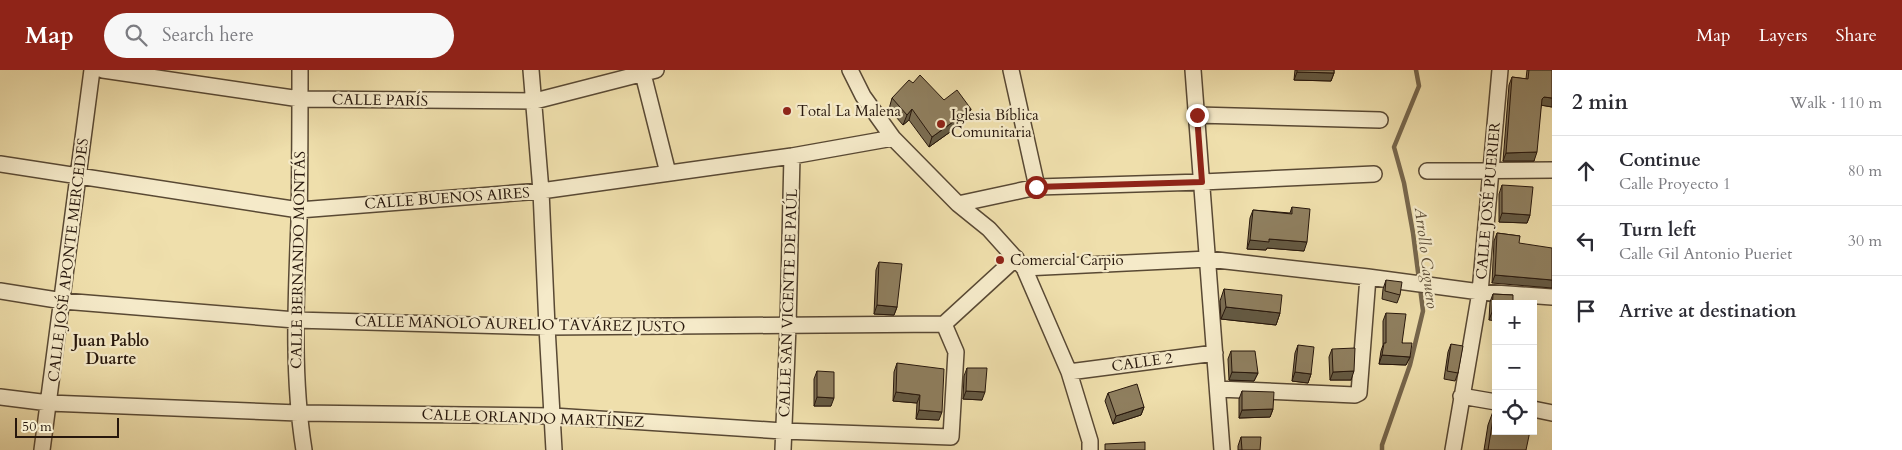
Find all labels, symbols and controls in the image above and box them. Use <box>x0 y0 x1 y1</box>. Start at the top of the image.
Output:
search box <box>104 13 454 58</box>
text: Map <box>25 19 74 52</box>
icon: search <box>122 21 150 49</box>
text: Search here <box>162 22 254 48</box>
text: Map <box>1696 23 1731 48</box>
text: Layers <box>1759 23 1808 48</box>
text: Share <box>1836 23 1877 48</box>
text: 2 min <box>1572 88 1628 117</box>
street label: CALLE PARÍS <box>332 89 428 111</box>
text: Walk · 110 m <box>1790 92 1882 114</box>
place label: Total La Malena <box>797 101 902 121</box>
route end <box>1186 104 1209 127</box>
marker: Total La Malena <box>781 105 793 117</box>
place label: Iglesia Bíblica Comunitaria <box>951 105 1039 142</box>
marker: Iglesia Bíblica Comunitaria <box>935 118 947 130</box>
street label: CALLE JOSÉ PUERIER <box>1471 121 1505 281</box>
street label: CALLE JOSÉ APONTE MERCEDES <box>43 137 93 383</box>
text: Continue <box>1619 147 1701 173</box>
street label: CALLE BERNANDO MONTÁS <box>286 151 310 369</box>
icon: ahead <box>1572 157 1600 185</box>
text: 80 m <box>1848 160 1882 182</box>
text: Calle Proyecto 1 <box>1619 173 1731 195</box>
route start <box>1025 176 1048 199</box>
street label: CALLE BUENOS AIRES <box>364 182 530 214</box>
street label: CALLE SAN VICENTE DE PAÚL <box>774 187 802 418</box>
water label: Arrollo Caguero <box>1409 205 1443 310</box>
text: Turn left <box>1619 217 1696 243</box>
icon: left <box>1572 227 1600 255</box>
text: 30 m <box>1848 230 1882 252</box>
text: Calle Gil Antonio Pueriet <box>1619 243 1792 265</box>
place label: Comercial Carpio <box>1010 250 1124 270</box>
marker: Comercial Carpio <box>994 254 1006 266</box>
icon: arrive <box>1572 297 1600 325</box>
text: Arrive at destination <box>1619 298 1796 324</box>
map controls <box>1492 300 1537 435</box>
button: + <box>1492 300 1537 345</box>
street label: CALLE MANOLO AURELIO TAVÁREZ JUSTO <box>355 311 685 337</box>
district label: Juan Pablo Duarte <box>71 330 149 370</box>
button: − <box>1492 345 1537 390</box>
street label: CALLE 2 <box>1110 348 1174 376</box>
button: locate <box>1492 390 1537 435</box>
street label: CALLE ORLANDO MARTÍNEZ <box>421 404 645 432</box>
scale bar <box>15 415 119 438</box>
text: 50 m <box>22 417 52 436</box>

